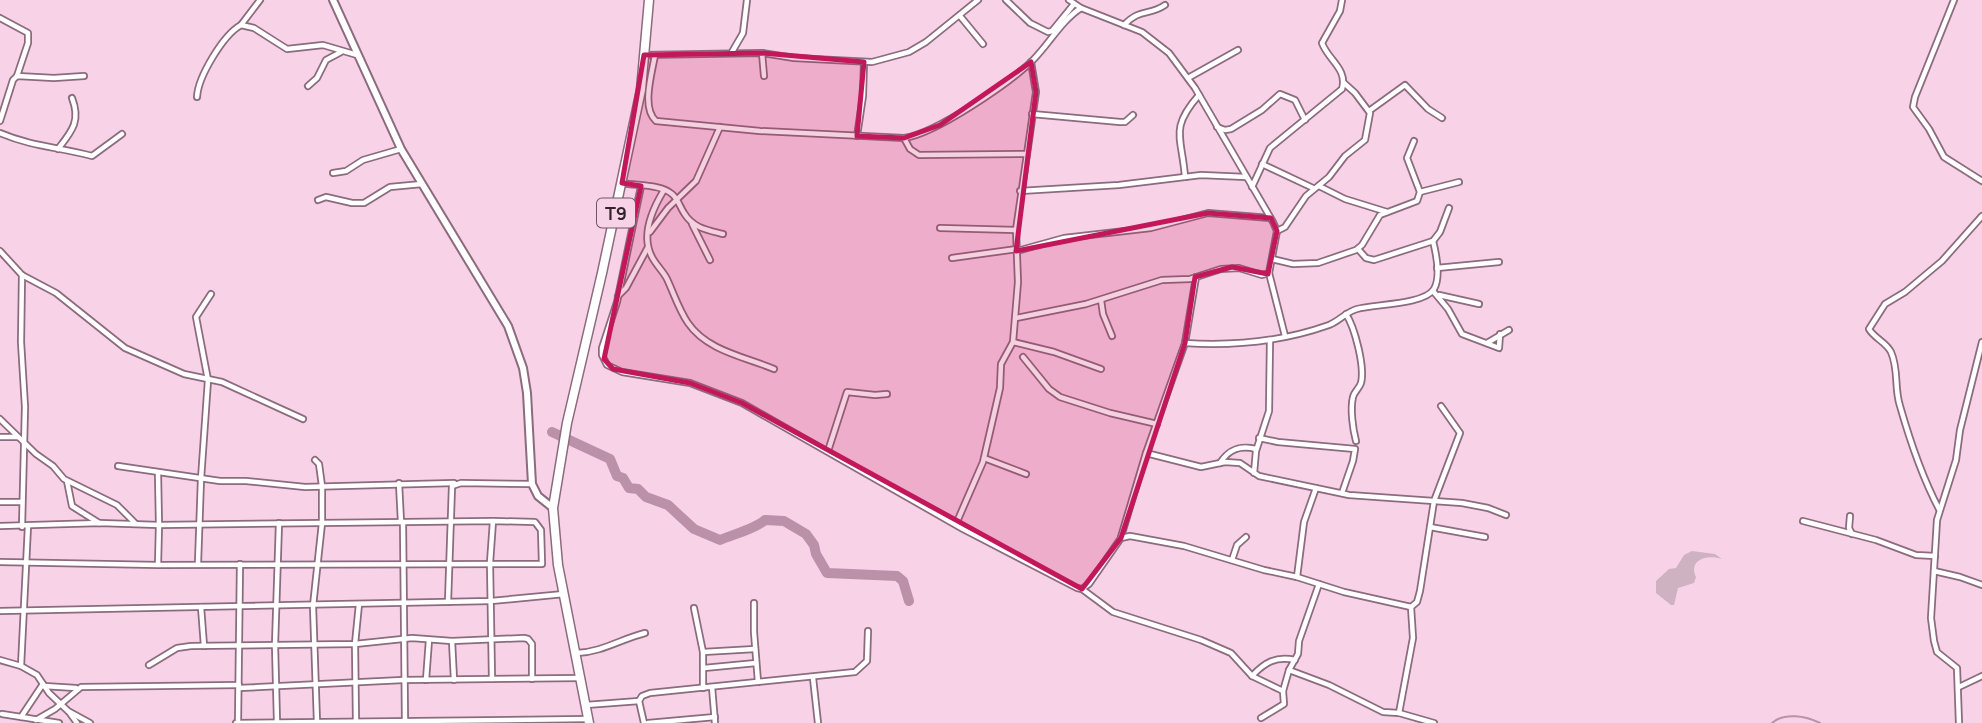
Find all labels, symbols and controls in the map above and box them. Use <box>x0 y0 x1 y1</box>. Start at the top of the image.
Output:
road number: T9 <box>597 198 635 228</box>

